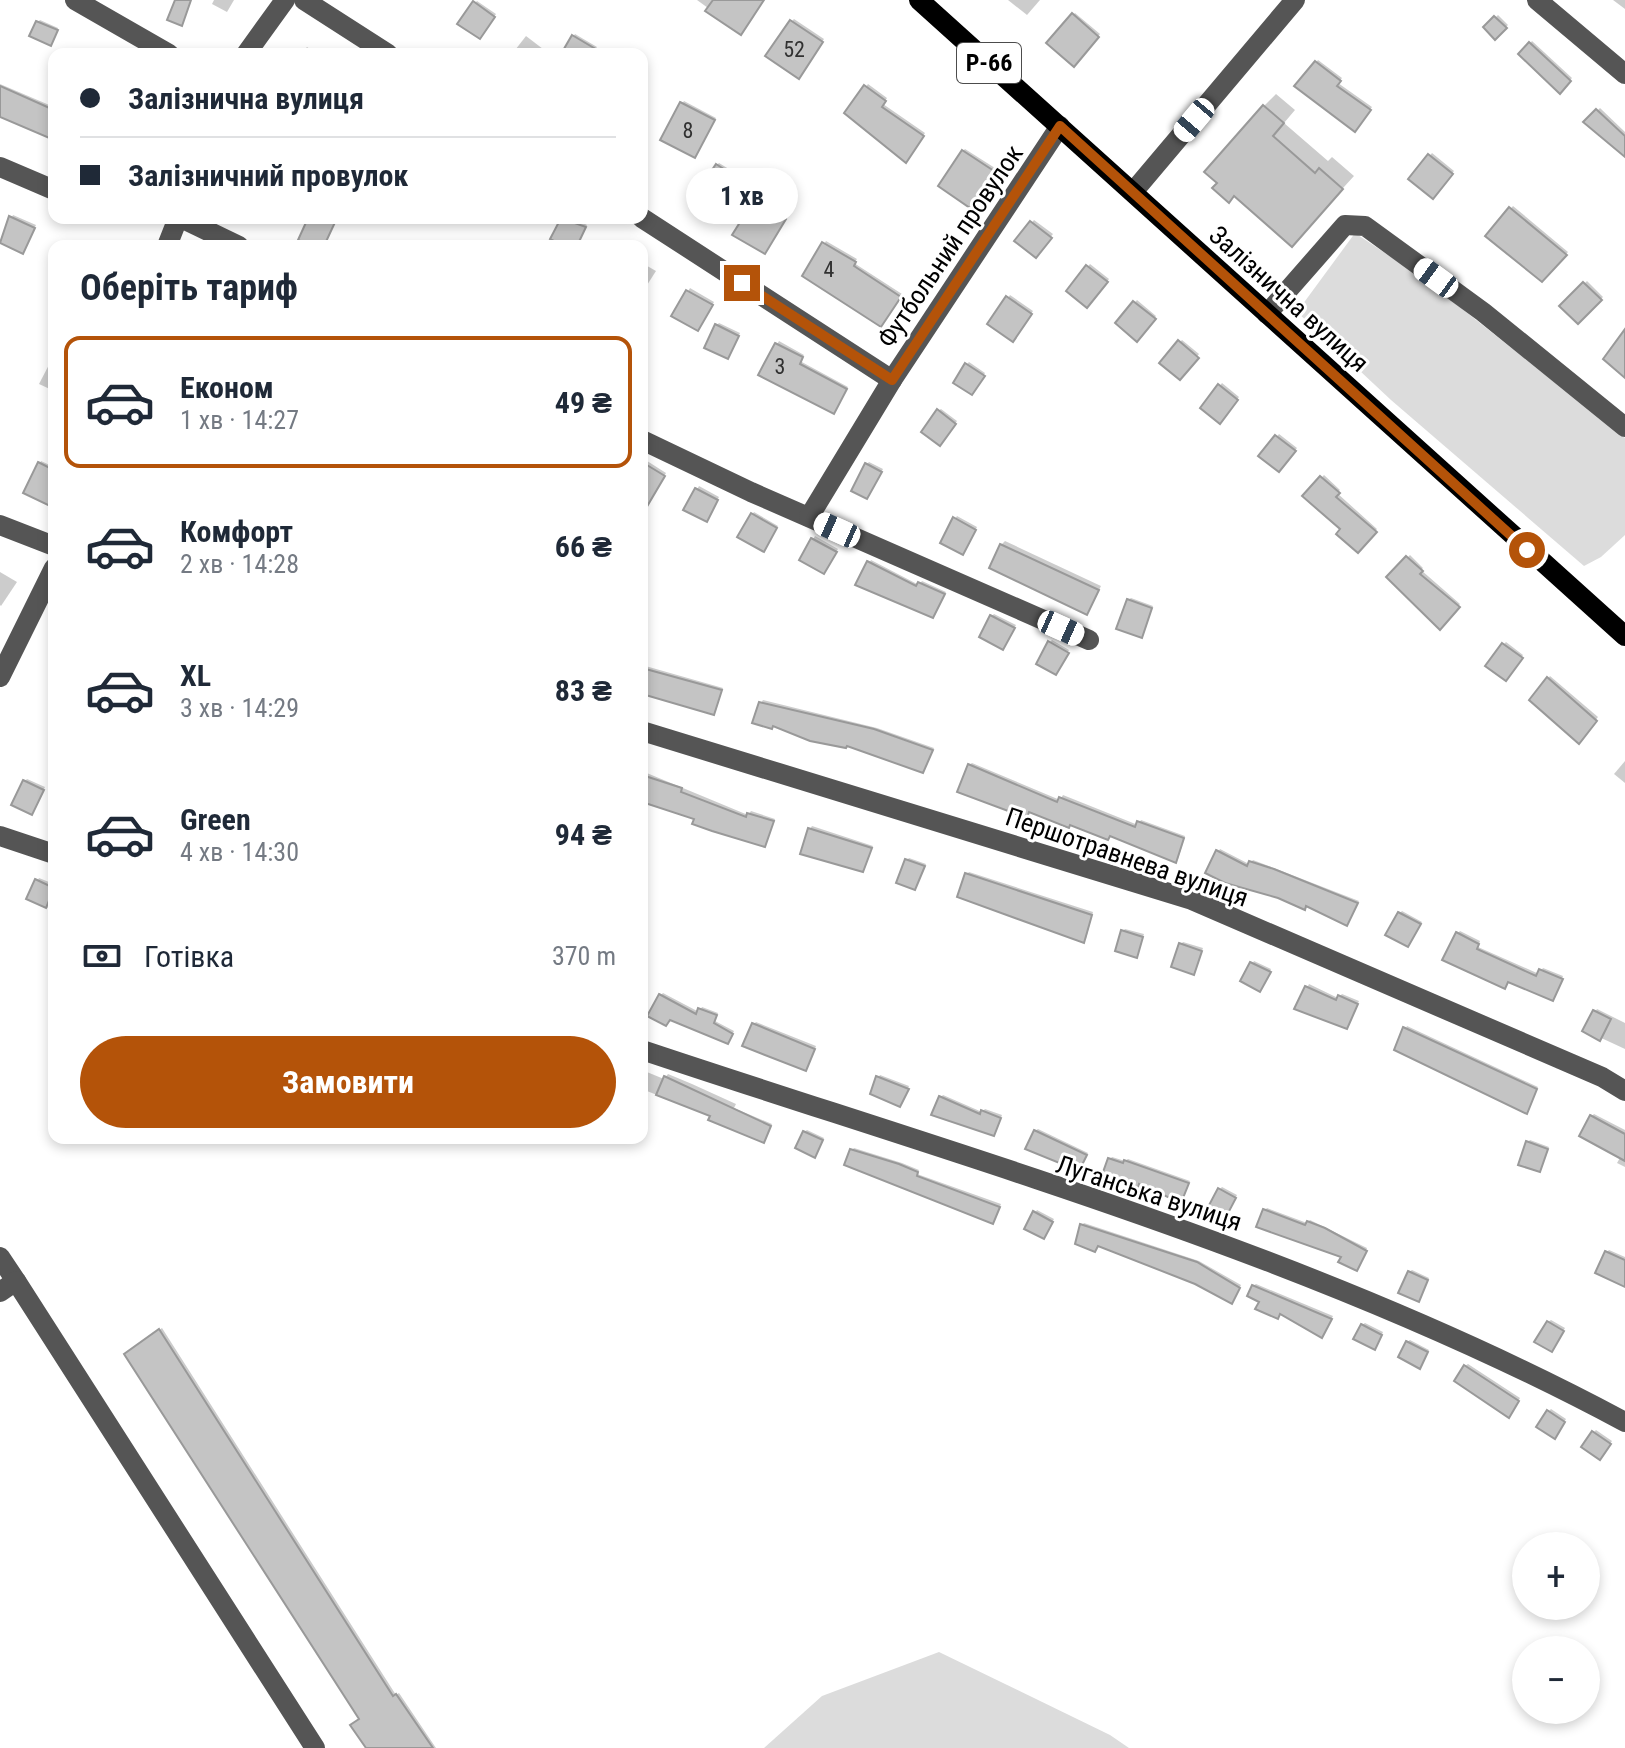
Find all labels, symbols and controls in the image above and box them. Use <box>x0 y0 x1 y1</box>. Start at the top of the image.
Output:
house number: 52 <box>783 37 805 62</box>
road number: Р-66 <box>957 43 1021 83</box>
text: Залізнична вулиця <box>128 81 364 116</box>
car <box>1169 94 1219 146</box>
house number: 8 <box>683 118 693 143</box>
street label: Футбольний провулок <box>871 139 1029 353</box>
text: Залізничний провулок <box>128 158 408 193</box>
callout: 1 хв <box>686 167 798 223</box>
text: 1 хв <box>720 181 764 211</box>
street label: Залізнична вулиця <box>1203 220 1375 378</box>
car <box>1410 254 1462 302</box>
house number: 4 <box>824 257 835 282</box>
route end <box>724 265 760 301</box>
text: Оберіть тариф <box>80 267 298 309</box>
house number: 3 <box>775 354 785 379</box>
icon: car <box>84 366 156 438</box>
text: Економ <box>180 370 274 405</box>
text: 49 ₴ <box>555 385 612 420</box>
text: 1 хв · 14:27 <box>180 405 299 435</box>
car <box>810 509 864 551</box>
icon: car <box>84 510 156 582</box>
text: Комфорт <box>180 514 293 549</box>
text: 66 ₴ <box>555 529 612 564</box>
route start <box>1509 532 1545 568</box>
text: 2 хв · 14:28 <box>180 549 299 579</box>
car <box>1034 607 1088 649</box>
icon: car <box>84 654 156 726</box>
text: XL <box>180 658 211 693</box>
text: 83 ₴ <box>555 673 612 708</box>
text: 3 хв · 14:29 <box>180 693 299 723</box>
icon: car <box>84 798 156 870</box>
street label: Першотравнева вулиця <box>1002 801 1252 913</box>
text: Green <box>180 802 251 837</box>
text: 94 ₴ <box>555 817 612 852</box>
text: 4 хв · 14:30 <box>180 837 299 867</box>
icon: cash <box>80 934 124 978</box>
text: Готівка <box>144 939 234 974</box>
text: 370 m <box>552 941 616 971</box>
button: Замовити <box>80 1036 616 1128</box>
street label: Луганська вулиця <box>1052 1149 1246 1237</box>
map controls <box>1512 1532 1600 1724</box>
button: + <box>1512 1532 1600 1620</box>
button: − <box>1512 1636 1600 1724</box>

